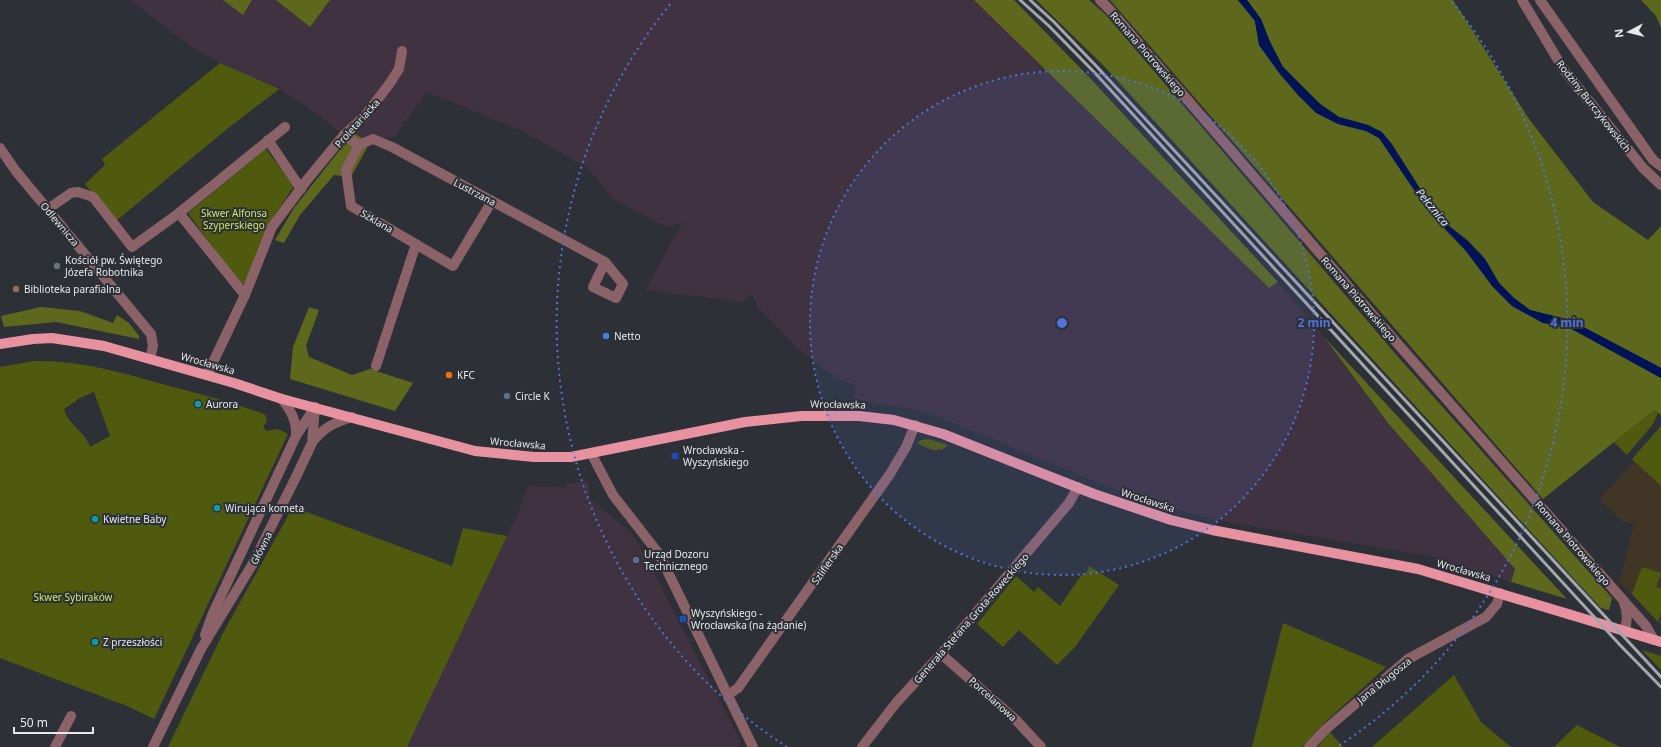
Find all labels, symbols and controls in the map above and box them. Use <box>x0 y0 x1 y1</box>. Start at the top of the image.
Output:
street label: Romana Piotrowskiego <box>1107 9 1189 99</box>
north arrow <box>1609 12 1649 52</box>
text: N <box>1611 28 1627 39</box>
street label: Rodziny Burczykowskich <box>1554 57 1634 155</box>
street label: Proletariacka <box>331 95 383 151</box>
street label: Lustrzana <box>451 175 499 209</box>
water label: Pełcznica <box>1413 185 1453 230</box>
street label: Odlewnicza <box>37 199 83 249</box>
park label: Skwer Alfonsa Szyperskiego <box>201 206 267 232</box>
street label: Szklana <box>358 206 396 236</box>
place label: Kościół pw. Świętego Józefa Robotnika <box>64 253 162 279</box>
street label: Romana Piotrowskiego <box>1318 254 1400 344</box>
marker: Kościół pw. Świętego Józefa Robotnika <box>52 261 62 271</box>
place label: Biblioteka parafialna <box>24 282 121 296</box>
marker: Biblioteka parafialna <box>11 284 21 294</box>
text: 2 min <box>1297 314 1331 331</box>
text: 4 min <box>1550 314 1584 331</box>
centre of rings <box>1055 316 1069 330</box>
place label: Netto <box>614 329 641 343</box>
marker: Netto <box>601 331 611 341</box>
street label: Wrocławska <box>179 349 237 377</box>
place label: KFC <box>457 368 475 382</box>
marker: KFC <box>444 370 454 380</box>
place label: Circle K <box>515 389 550 403</box>
marker: Circle K <box>502 391 512 401</box>
place label: Aurora <box>206 397 238 411</box>
street label: Wrocławska <box>810 397 866 411</box>
marker: Aurora <box>193 399 203 409</box>
street label: Wrocławska <box>490 434 546 452</box>
place label: Wrocławska - Wyszyńskiego <box>683 443 749 469</box>
marker: Wrocławska - Wyszyńskiego <box>670 451 680 461</box>
street label: Wrocławska <box>1119 485 1177 515</box>
street label: Romana Piotrowskiego <box>1532 498 1614 588</box>
place label: Wirująca kometa <box>225 501 304 515</box>
marker: Wirująca kometa <box>212 503 222 513</box>
place label: Kwietne Baby <box>103 512 167 526</box>
marker: Kwietne Baby <box>90 514 100 524</box>
street label: Główna <box>247 529 275 567</box>
street label: Szlifierska <box>808 541 846 587</box>
place label: Urząd Dozoru Technicznego <box>644 547 709 573</box>
street label: Generała Stefana Grota-Roweckiego <box>910 550 1032 686</box>
marker: Urząd Dozoru Technicznego <box>631 555 641 565</box>
street label: Wrocławska <box>1435 556 1493 584</box>
park label: Skwer Sybiraków <box>34 590 113 604</box>
place label: Wyszyńskiego - Wrocławska (na żądanie) <box>691 606 806 632</box>
marker: Wyszyńskiego - Wrocławska (na żądanie) <box>678 614 688 624</box>
place label: Z przeszłości <box>103 635 162 649</box>
marker: Z przeszłości <box>90 637 100 647</box>
street label: Jana Długosza <box>1353 654 1414 707</box>
street label: Porcelanowa <box>966 674 1020 724</box>
scale bar <box>14 709 93 735</box>
text: 50 m <box>20 714 48 731</box>

